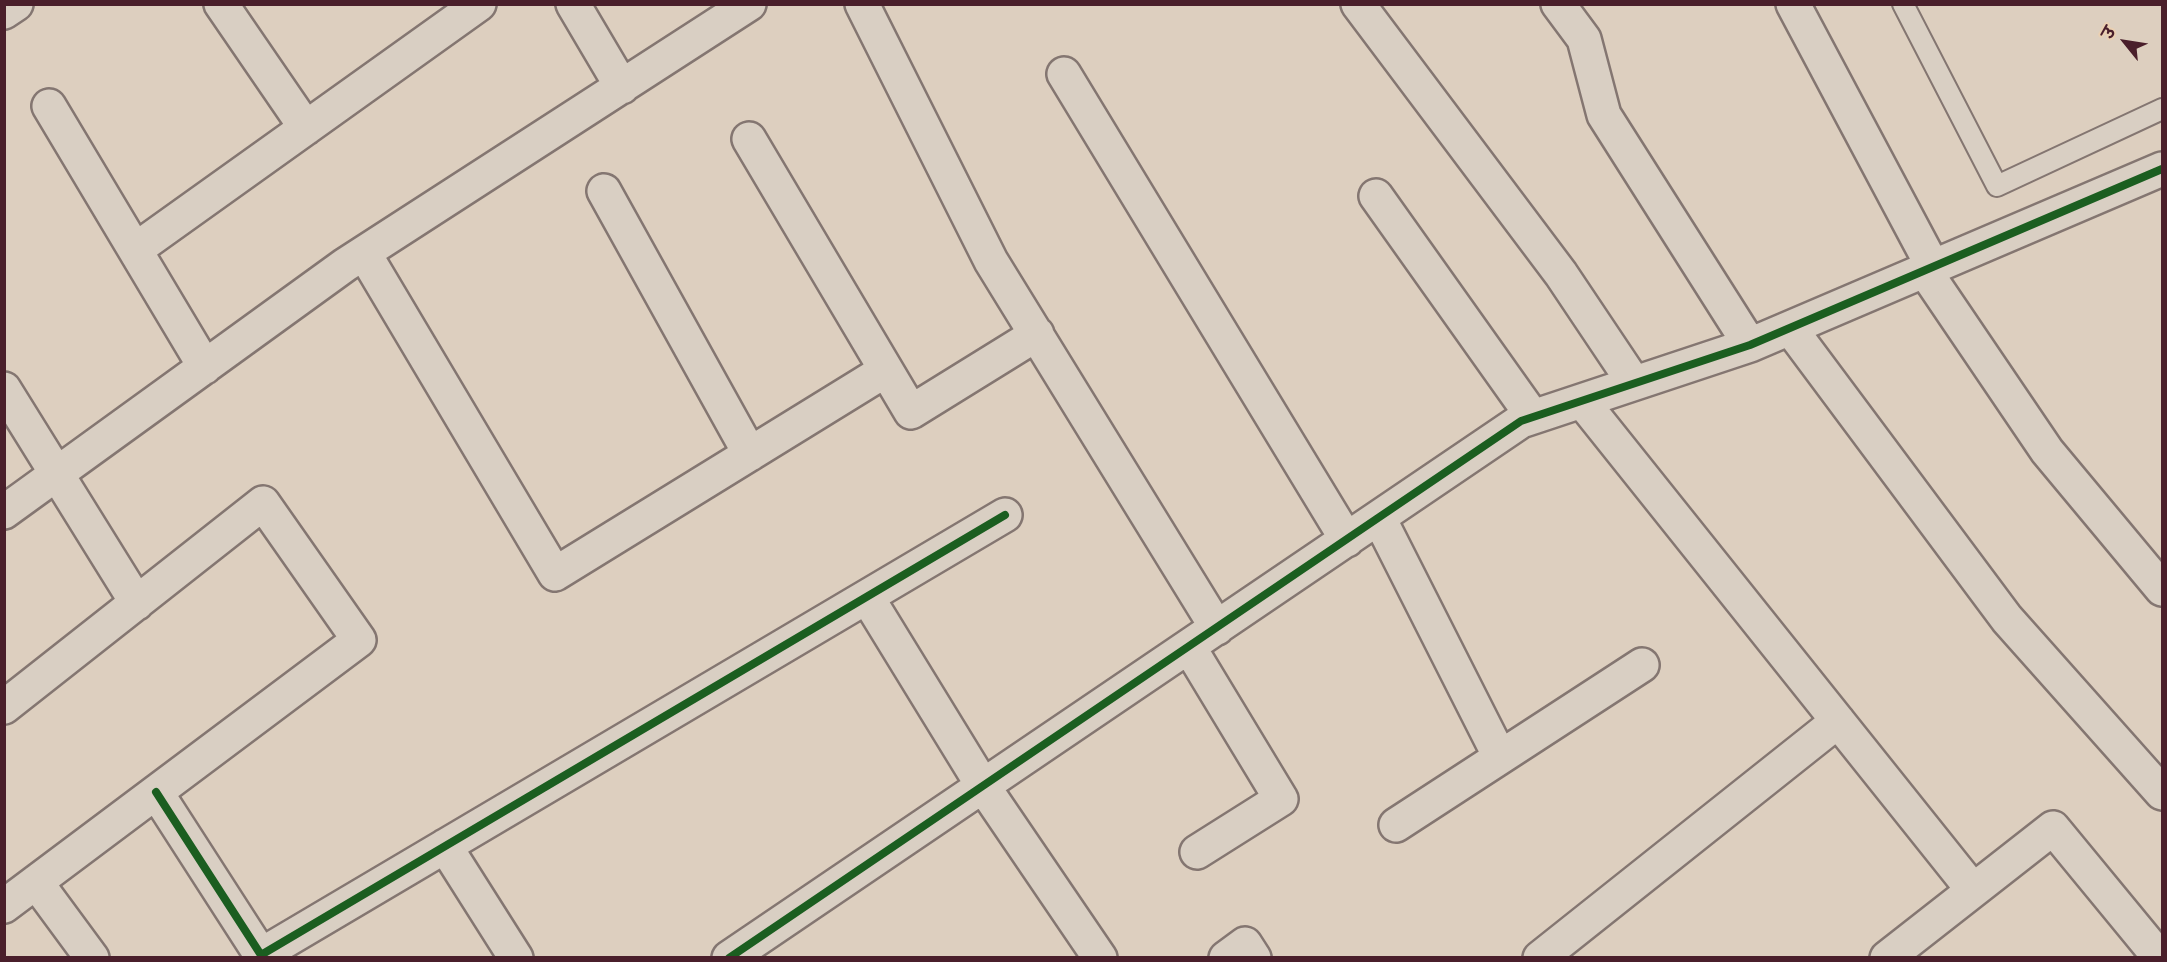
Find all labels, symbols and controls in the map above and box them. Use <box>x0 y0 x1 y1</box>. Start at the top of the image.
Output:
north arrow <box>2095 12 2155 72</box>
text: उ <box>2098 23 2121 43</box>

